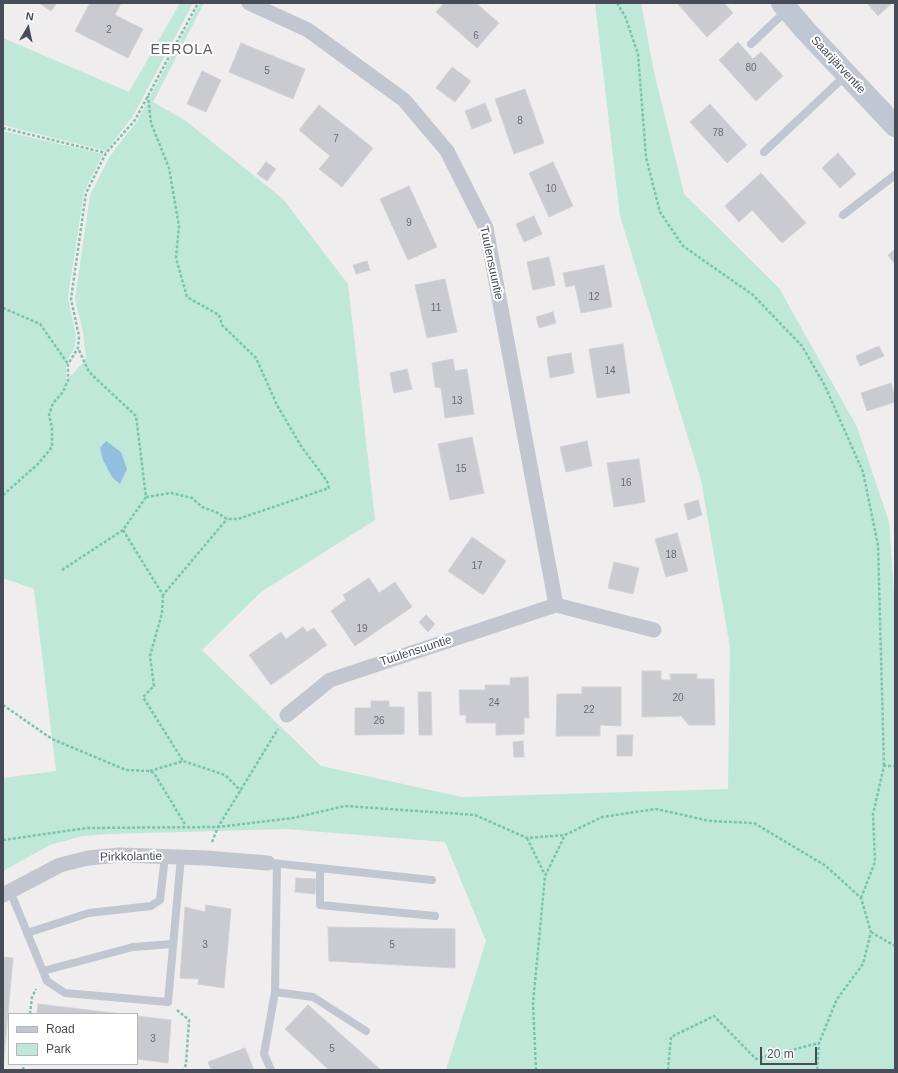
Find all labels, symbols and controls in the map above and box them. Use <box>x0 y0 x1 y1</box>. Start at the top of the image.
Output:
north arrow <box>8 8 48 48</box>
text: N <box>25 10 35 23</box>
house number: 2 <box>106 24 112 36</box>
house number: 6 <box>473 30 479 42</box>
street label: Saarijärventie <box>808 33 868 97</box>
district label: EEROLA <box>151 42 213 58</box>
house number: 80 <box>745 62 757 74</box>
house number: 5 <box>264 65 270 77</box>
house number: 8 <box>517 115 523 127</box>
house number: 78 <box>712 127 724 139</box>
house number: 7 <box>333 133 339 145</box>
house number: 10 <box>545 183 557 195</box>
house number: 9 <box>406 217 412 229</box>
street label: Tuulensuuntie <box>476 225 506 301</box>
house number: 12 <box>588 291 600 303</box>
house number: 11 <box>431 302 441 314</box>
house number: 14 <box>604 365 616 377</box>
house number: 13 <box>451 395 463 407</box>
house number: 15 <box>455 463 467 475</box>
house number: 16 <box>620 477 632 489</box>
house number: 18 <box>665 549 677 561</box>
house number: 17 <box>471 560 483 572</box>
house number: 19 <box>356 623 368 635</box>
street label: Tuulensuuntie <box>378 633 454 669</box>
house number: 20 <box>672 692 684 704</box>
house number: 24 <box>488 697 500 709</box>
house number: 22 <box>583 704 595 716</box>
house number: 26 <box>373 715 385 727</box>
street label: Pirkkolantie <box>100 849 162 865</box>
house number: 3 <box>202 939 208 951</box>
house number: 5 <box>389 939 395 951</box>
legend <box>8 1013 138 1065</box>
text: Road <box>46 1022 75 1036</box>
house number: 3 <box>150 1033 156 1045</box>
scale bar <box>762 1039 819 1065</box>
text: Park <box>46 1042 71 1056</box>
house number: 5 <box>329 1043 335 1055</box>
text: 20 m <box>767 1047 794 1061</box>

